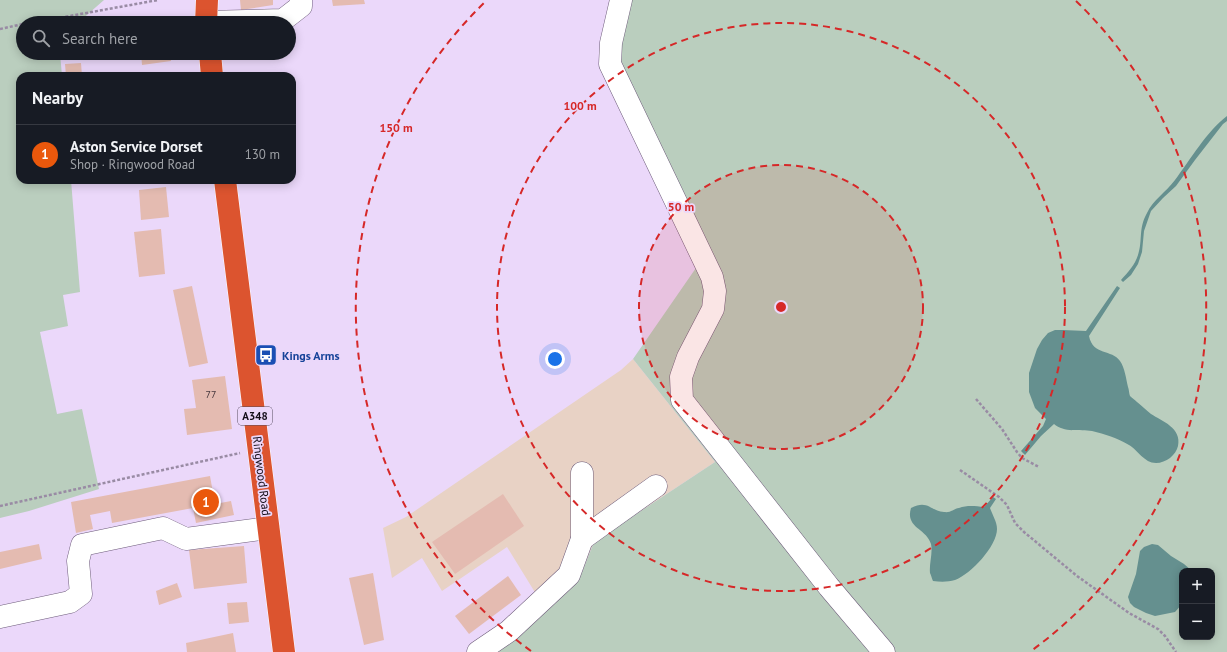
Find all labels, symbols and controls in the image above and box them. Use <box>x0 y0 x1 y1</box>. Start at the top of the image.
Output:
search box <box>16 16 296 60</box>
icon: search <box>30 27 52 49</box>
text: Search here <box>62 29 138 48</box>
text: Nearby <box>32 87 83 109</box>
text: 100 m <box>563 98 597 113</box>
text: 150 m <box>379 120 413 135</box>
text: Aston Service Dorset <box>70 137 202 156</box>
text: 1 <box>41 146 49 163</box>
text: 130 m <box>245 146 280 163</box>
text: Shop · Ringwood Road <box>70 156 195 173</box>
text: 50 m <box>668 199 694 214</box>
centre of rings <box>774 300 788 314</box>
bus stop icon: Kings Arms <box>253 342 279 368</box>
place label: Kings Arms <box>282 348 339 363</box>
your location <box>545 349 565 369</box>
house number: 77 <box>206 388 216 401</box>
road number: A348 <box>238 407 272 425</box>
street label: Ringwood Road <box>250 435 274 517</box>
pin: 1 <box>193 487 219 517</box>
map controls <box>1179 568 1215 640</box>
button: + <box>1179 568 1215 604</box>
button: − <box>1179 604 1215 640</box>

